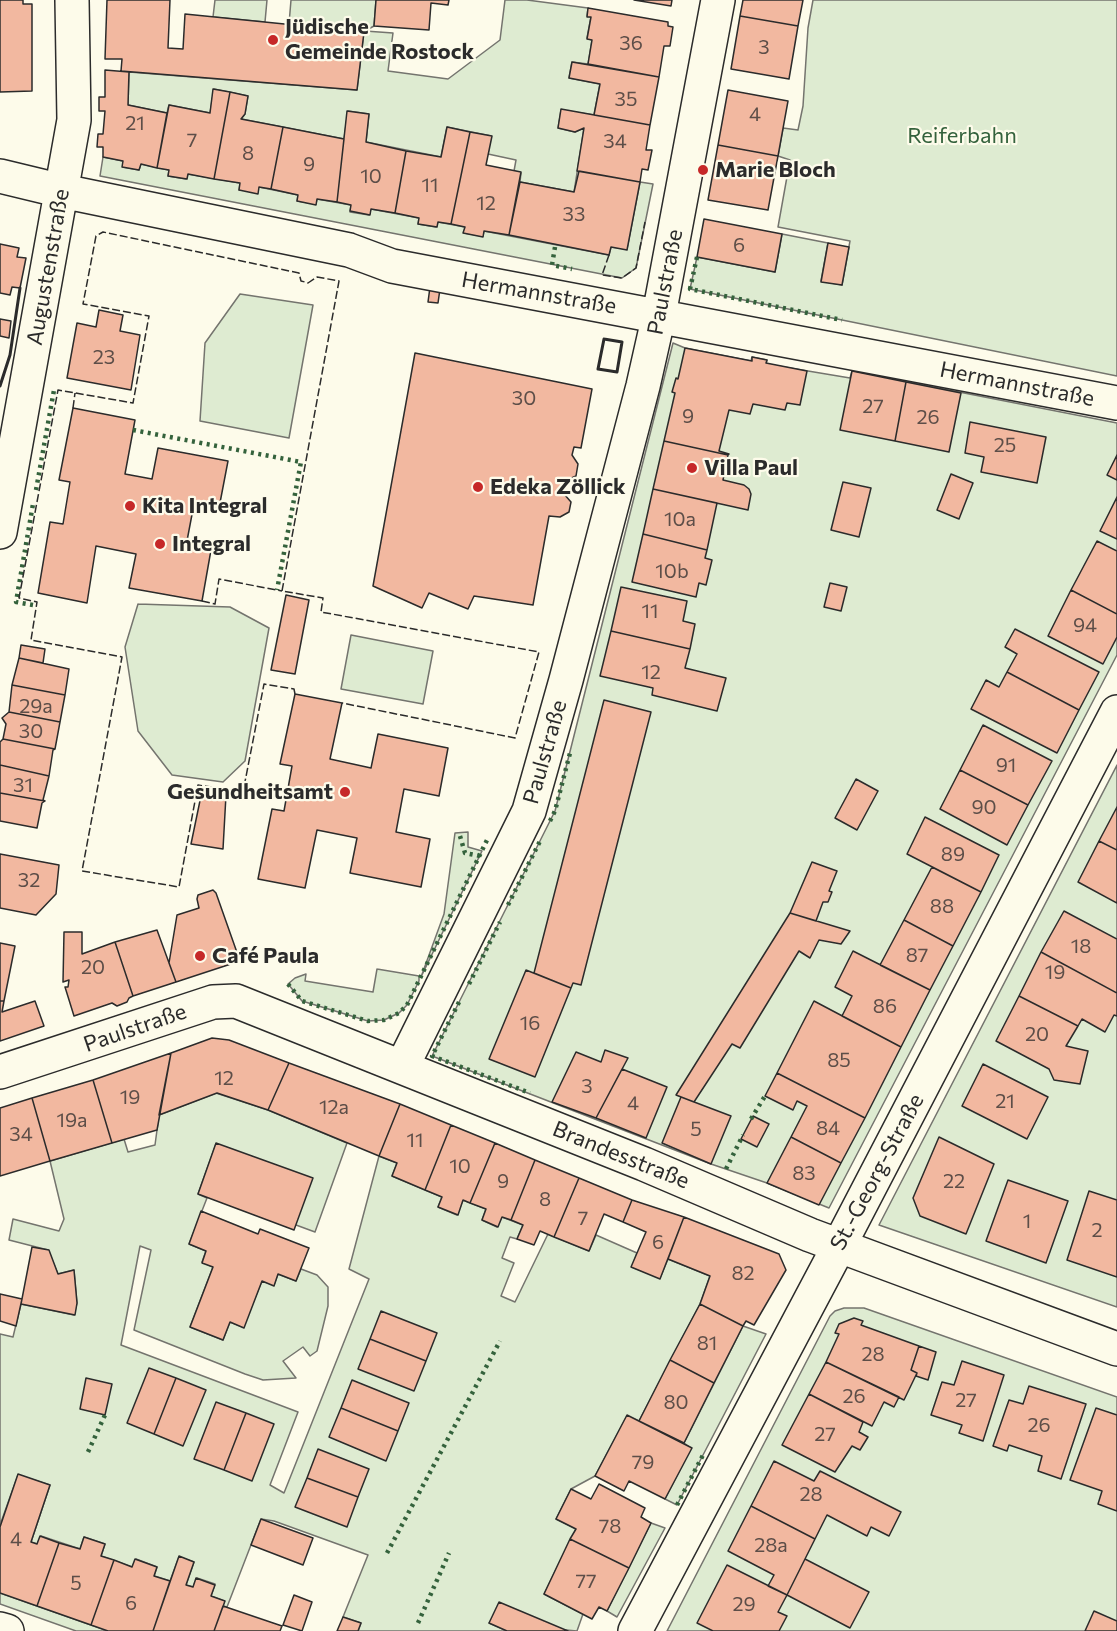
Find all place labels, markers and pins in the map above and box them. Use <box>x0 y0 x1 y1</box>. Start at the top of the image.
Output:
place label: Jüdische Gemeinde Rostock <box>285 14 474 66</box>
marker: Jüdische Gemeinde Rostock <box>266 33 280 47</box>
place label: Marie Bloch <box>715 157 836 183</box>
marker: Marie Bloch <box>696 163 710 177</box>
place label: Villa Paul <box>704 455 798 481</box>
marker: Villa Paul <box>685 461 699 475</box>
place label: Edeka Zöllick <box>490 474 626 500</box>
marker: Edeka Zöllick <box>471 480 485 494</box>
place label: Kita Integral <box>142 493 268 519</box>
marker: Kita Integral <box>123 499 137 513</box>
place label: Integral <box>172 531 251 557</box>
marker: Integral <box>153 537 167 551</box>
place label: Gesundheitsamt <box>167 779 333 805</box>
marker: Gesundheitsamt <box>338 785 352 799</box>
place label: Café Paula <box>212 943 319 969</box>
marker: Café Paula <box>193 949 207 963</box>

